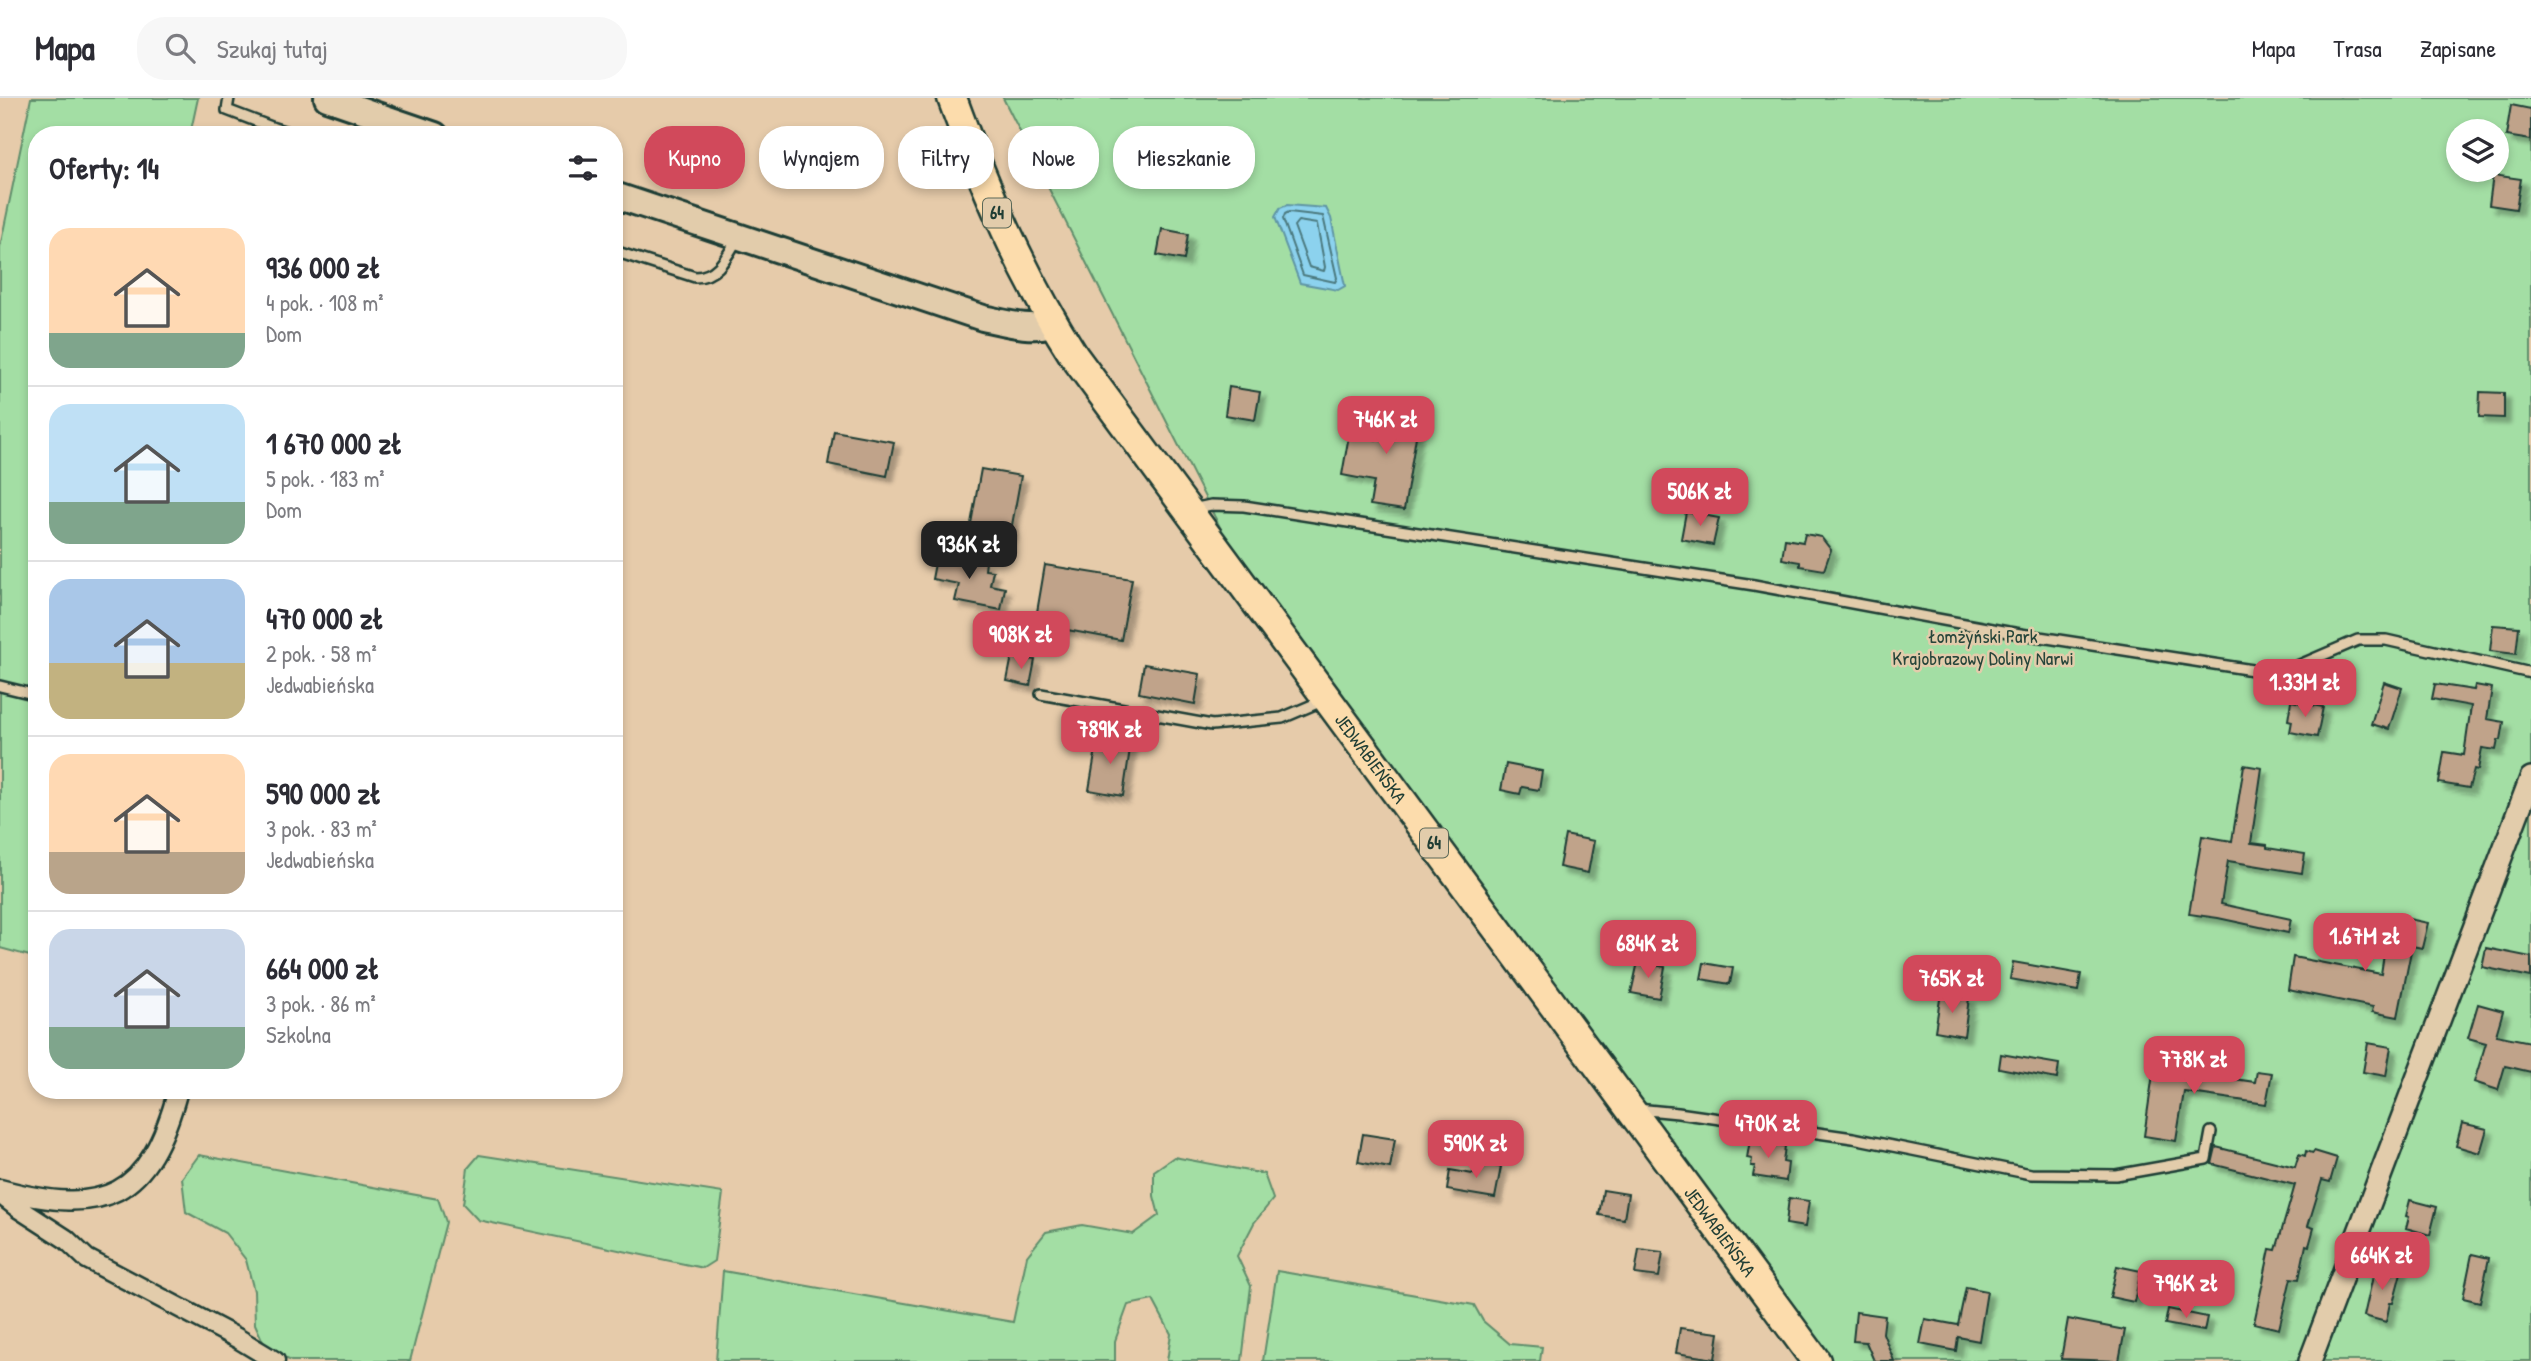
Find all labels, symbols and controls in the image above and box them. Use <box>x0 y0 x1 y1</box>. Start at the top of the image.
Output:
search box <box>137 17 627 80</box>
text: Mapa <box>35 26 95 70</box>
icon: search <box>161 29 199 67</box>
text: Szukaj tutaj <box>217 31 328 66</box>
text: Mapa <box>2252 32 2295 64</box>
text: Trasa <box>2333 32 2382 64</box>
text: Zapisane <box>2420 32 2496 64</box>
map controls <box>2446 119 2509 182</box>
button: layers <box>2446 119 2509 182</box>
chip: Kupno <box>644 126 745 189</box>
chip: Wynajem <box>759 126 884 189</box>
chip: Filtry <box>898 126 994 189</box>
chip: Nowe <box>1008 126 1099 189</box>
chip: Mieszkanie <box>1113 126 1255 189</box>
text: Oferty: 14 <box>49 148 159 188</box>
icon: filters <box>564 149 602 187</box>
road number: 64 <box>983 198 1011 228</box>
text: 936 000 zł <box>266 247 381 287</box>
icon: home <box>105 256 189 340</box>
text: 4 pok. · 108 m² <box>266 287 384 318</box>
text: Dom <box>266 318 302 349</box>
pin: 746K zł <box>1321 396 1451 456</box>
text: 746K zł <box>1353 403 1419 434</box>
text: 1 670 000 zł <box>266 423 402 463</box>
icon: home <box>105 432 189 516</box>
text: 5 pok. · 183 m² <box>266 463 385 494</box>
pin: 506K zł <box>1635 468 1765 528</box>
text: 506K zł <box>1667 475 1733 506</box>
text: Dom <box>266 494 302 525</box>
pin: 936K zł <box>904 522 1034 581</box>
text: 936K zł <box>937 528 1001 559</box>
text: 470 000 zł <box>266 598 384 638</box>
icon: home <box>105 607 189 691</box>
pin: 908K zł <box>956 612 1086 671</box>
text: 908K zł <box>989 618 1053 649</box>
park label: Łomżyński Park Krajobrazowy Doliny Narwi <box>1892 623 2074 671</box>
text: 2 pok. · 58 m² <box>266 638 377 669</box>
pin: 1.33M zł <box>2233 660 2377 719</box>
text: 1.33M zł <box>2269 666 2341 697</box>
text: Jedwabieńska <box>266 669 374 700</box>
pin: 789K zł <box>1045 706 1175 766</box>
street label: JEDWABIEŃSKA <box>1329 708 1413 809</box>
text: 789K zł <box>1077 713 1143 744</box>
text: 590 000 zł <box>266 773 382 813</box>
icon: home <box>105 782 189 866</box>
text: 3 pok. · 83 m² <box>266 813 377 844</box>
road number: 64 <box>1420 828 1448 858</box>
text: Jedwabieńska <box>266 844 374 875</box>
pin: 1.67M zł <box>2293 914 2437 973</box>
pin: 684K zł <box>1583 920 1713 980</box>
text: 1.67M zł <box>2329 920 2401 951</box>
text: 684K zł <box>1616 927 1680 958</box>
text: 664 000 zł <box>266 948 380 988</box>
pin: 765K zł <box>1887 956 2017 1015</box>
icon: home <box>105 957 189 1041</box>
text: 765K zł <box>1919 962 1985 993</box>
text: 3 pok. · 86 m² <box>266 988 376 1019</box>
text: Szkolna <box>266 1019 331 1050</box>
pin: 778K zł <box>2129 1037 2259 1096</box>
text: 778K zł <box>2160 1043 2228 1074</box>
pin: 470K zł <box>1703 1100 1833 1160</box>
text: 470K zł <box>1735 1107 1801 1138</box>
pin: 590K zł <box>1411 1121 1541 1180</box>
text: 590K zł <box>1444 1127 1508 1158</box>
street label: JEDWABIEŃSKA <box>1678 1181 1762 1282</box>
pin: 664K zł <box>2317 1232 2447 1292</box>
text: 664K zł <box>2351 1239 2413 1270</box>
pin: 796K zł <box>2121 1260 2251 1320</box>
text: 796K zł <box>2154 1267 2218 1298</box>

